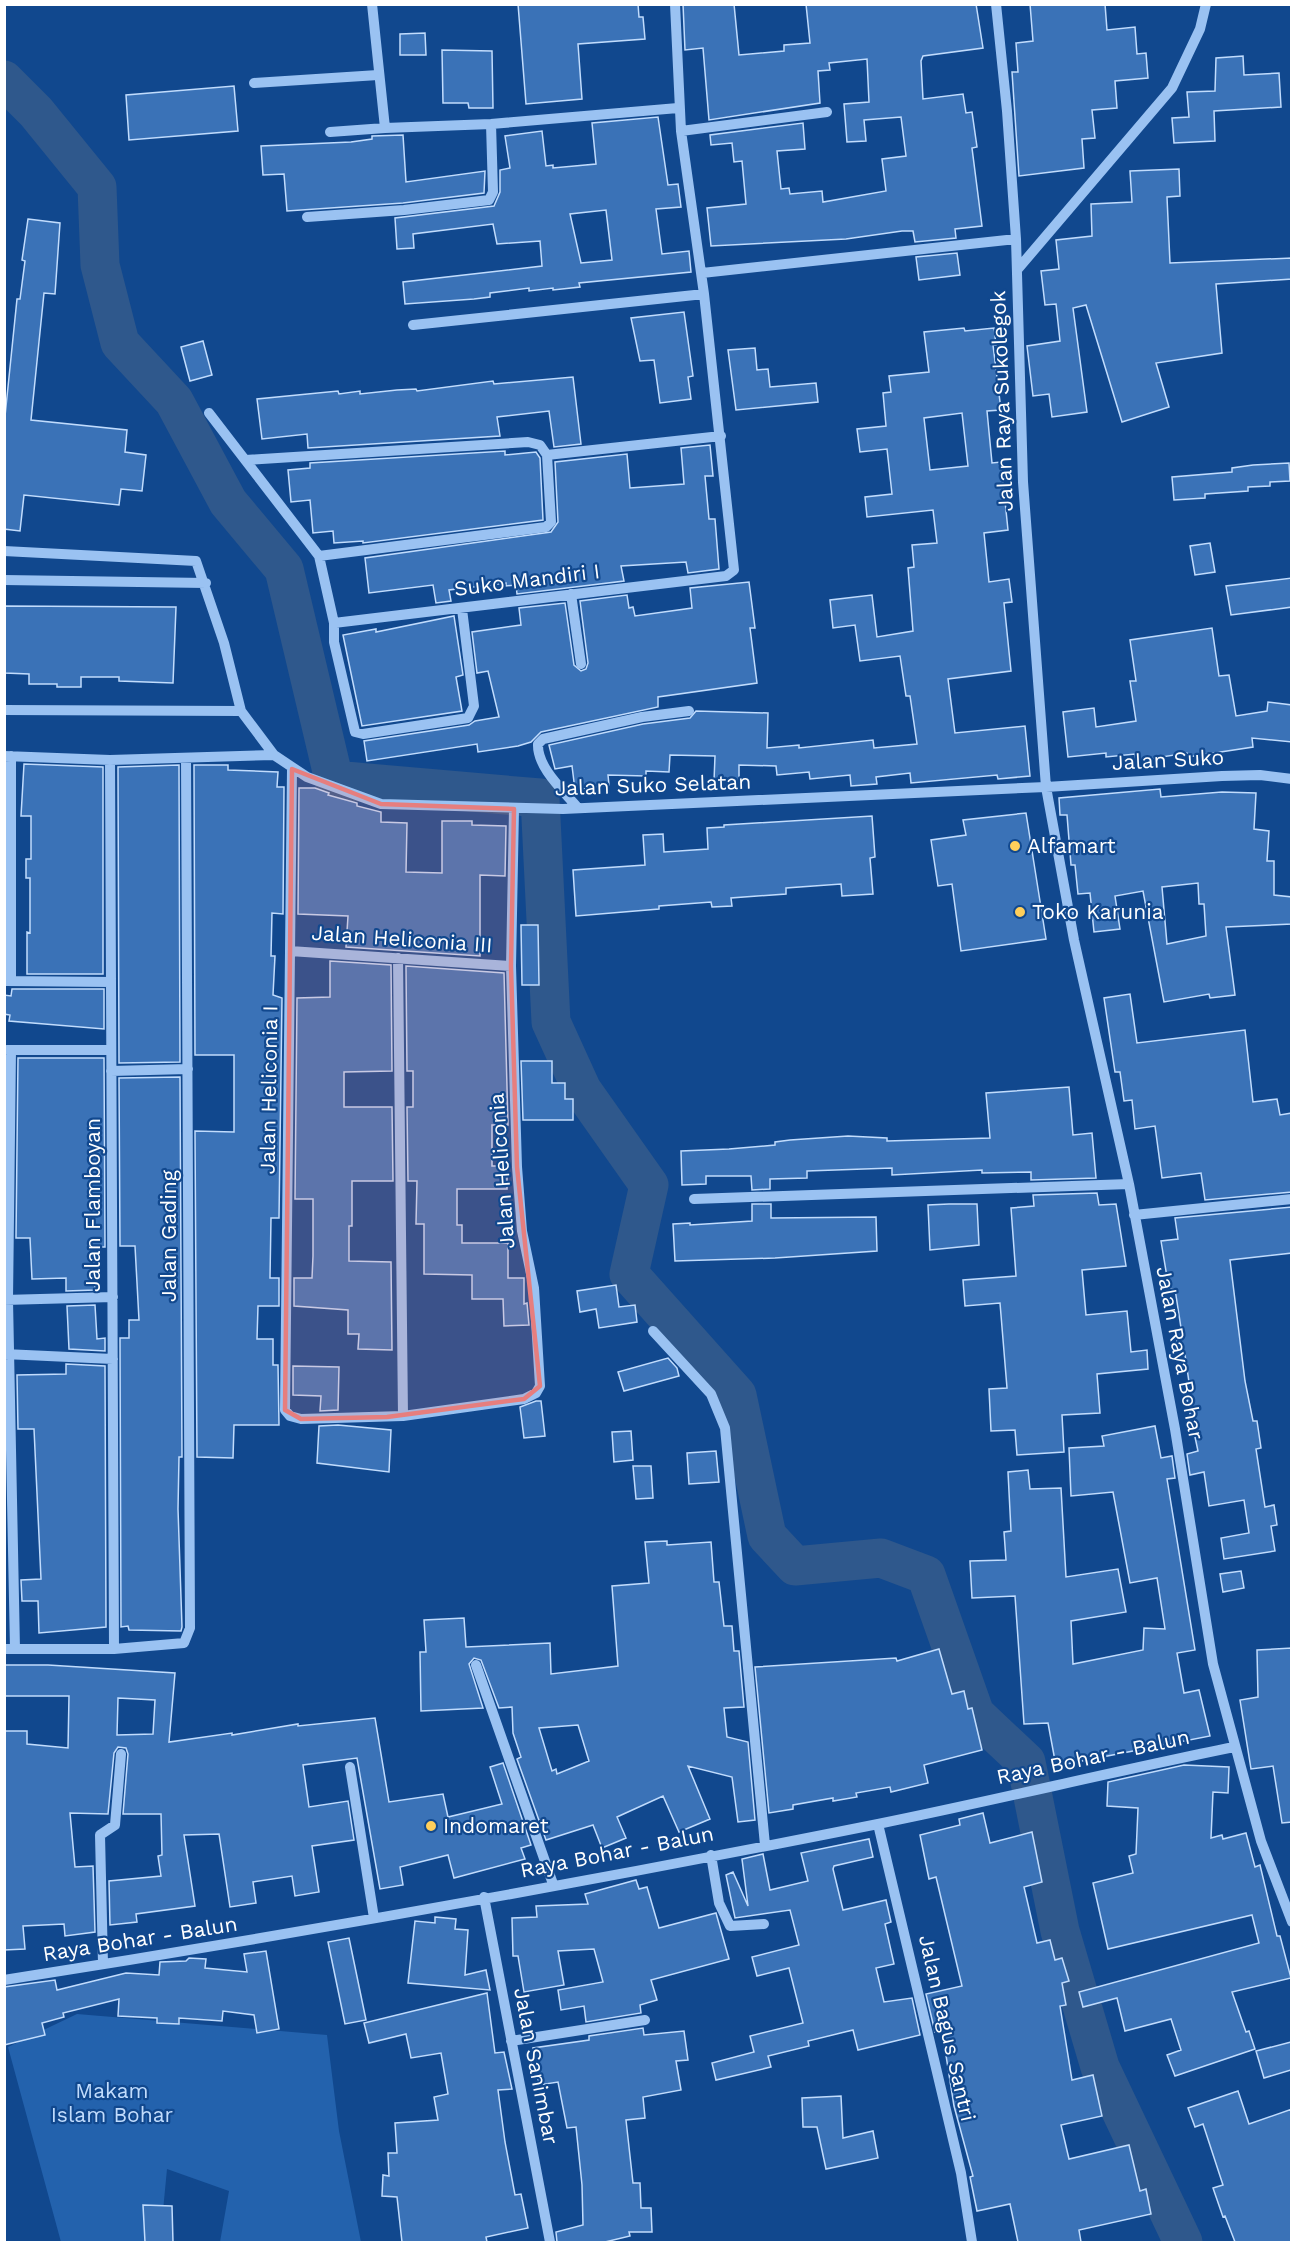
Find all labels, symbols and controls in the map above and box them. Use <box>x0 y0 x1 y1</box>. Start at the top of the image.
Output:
street label: Jalan Raya Sukolegok <box>985 290 1018 512</box>
street label: Suko Mandiri I <box>453 558 601 601</box>
street label: Jalan Suko <box>1111 744 1225 775</box>
street label: Jalan Suko Selatan <box>554 769 752 800</box>
place label: Alfamart <box>1027 833 1116 858</box>
marker: Alfamart <box>1008 839 1022 853</box>
place label: Toko Karunia <box>1032 899 1164 924</box>
marker: Toko Karunia <box>1013 905 1027 919</box>
street label: Jalan Heliconia III <box>311 920 493 957</box>
street label: Jalan Heliconia I <box>255 1005 282 1175</box>
street label: Jalan Heliconia <box>484 1092 519 1250</box>
street label: Jalan Flamboyan <box>80 1118 105 1292</box>
street label: Jalan Gading <box>156 1169 181 1302</box>
street label: Jalan Raya Bohar <box>1151 1264 1210 1442</box>
street label: Raya Bohar - Balun <box>994 1724 1192 1789</box>
place label: Indomaret <box>443 1813 549 1838</box>
marker: Indomaret <box>424 1819 438 1833</box>
street label: Raya Bohar - Balun <box>518 1820 716 1883</box>
street label: Raya Bohar - Balun <box>41 1911 239 1966</box>
street label: Jalan Bagus Santri <box>914 1932 981 2124</box>
street label: Jalan Sanimbar <box>509 1985 564 2147</box>
park label: Makam Islam Bohar <box>51 2078 174 2127</box>

